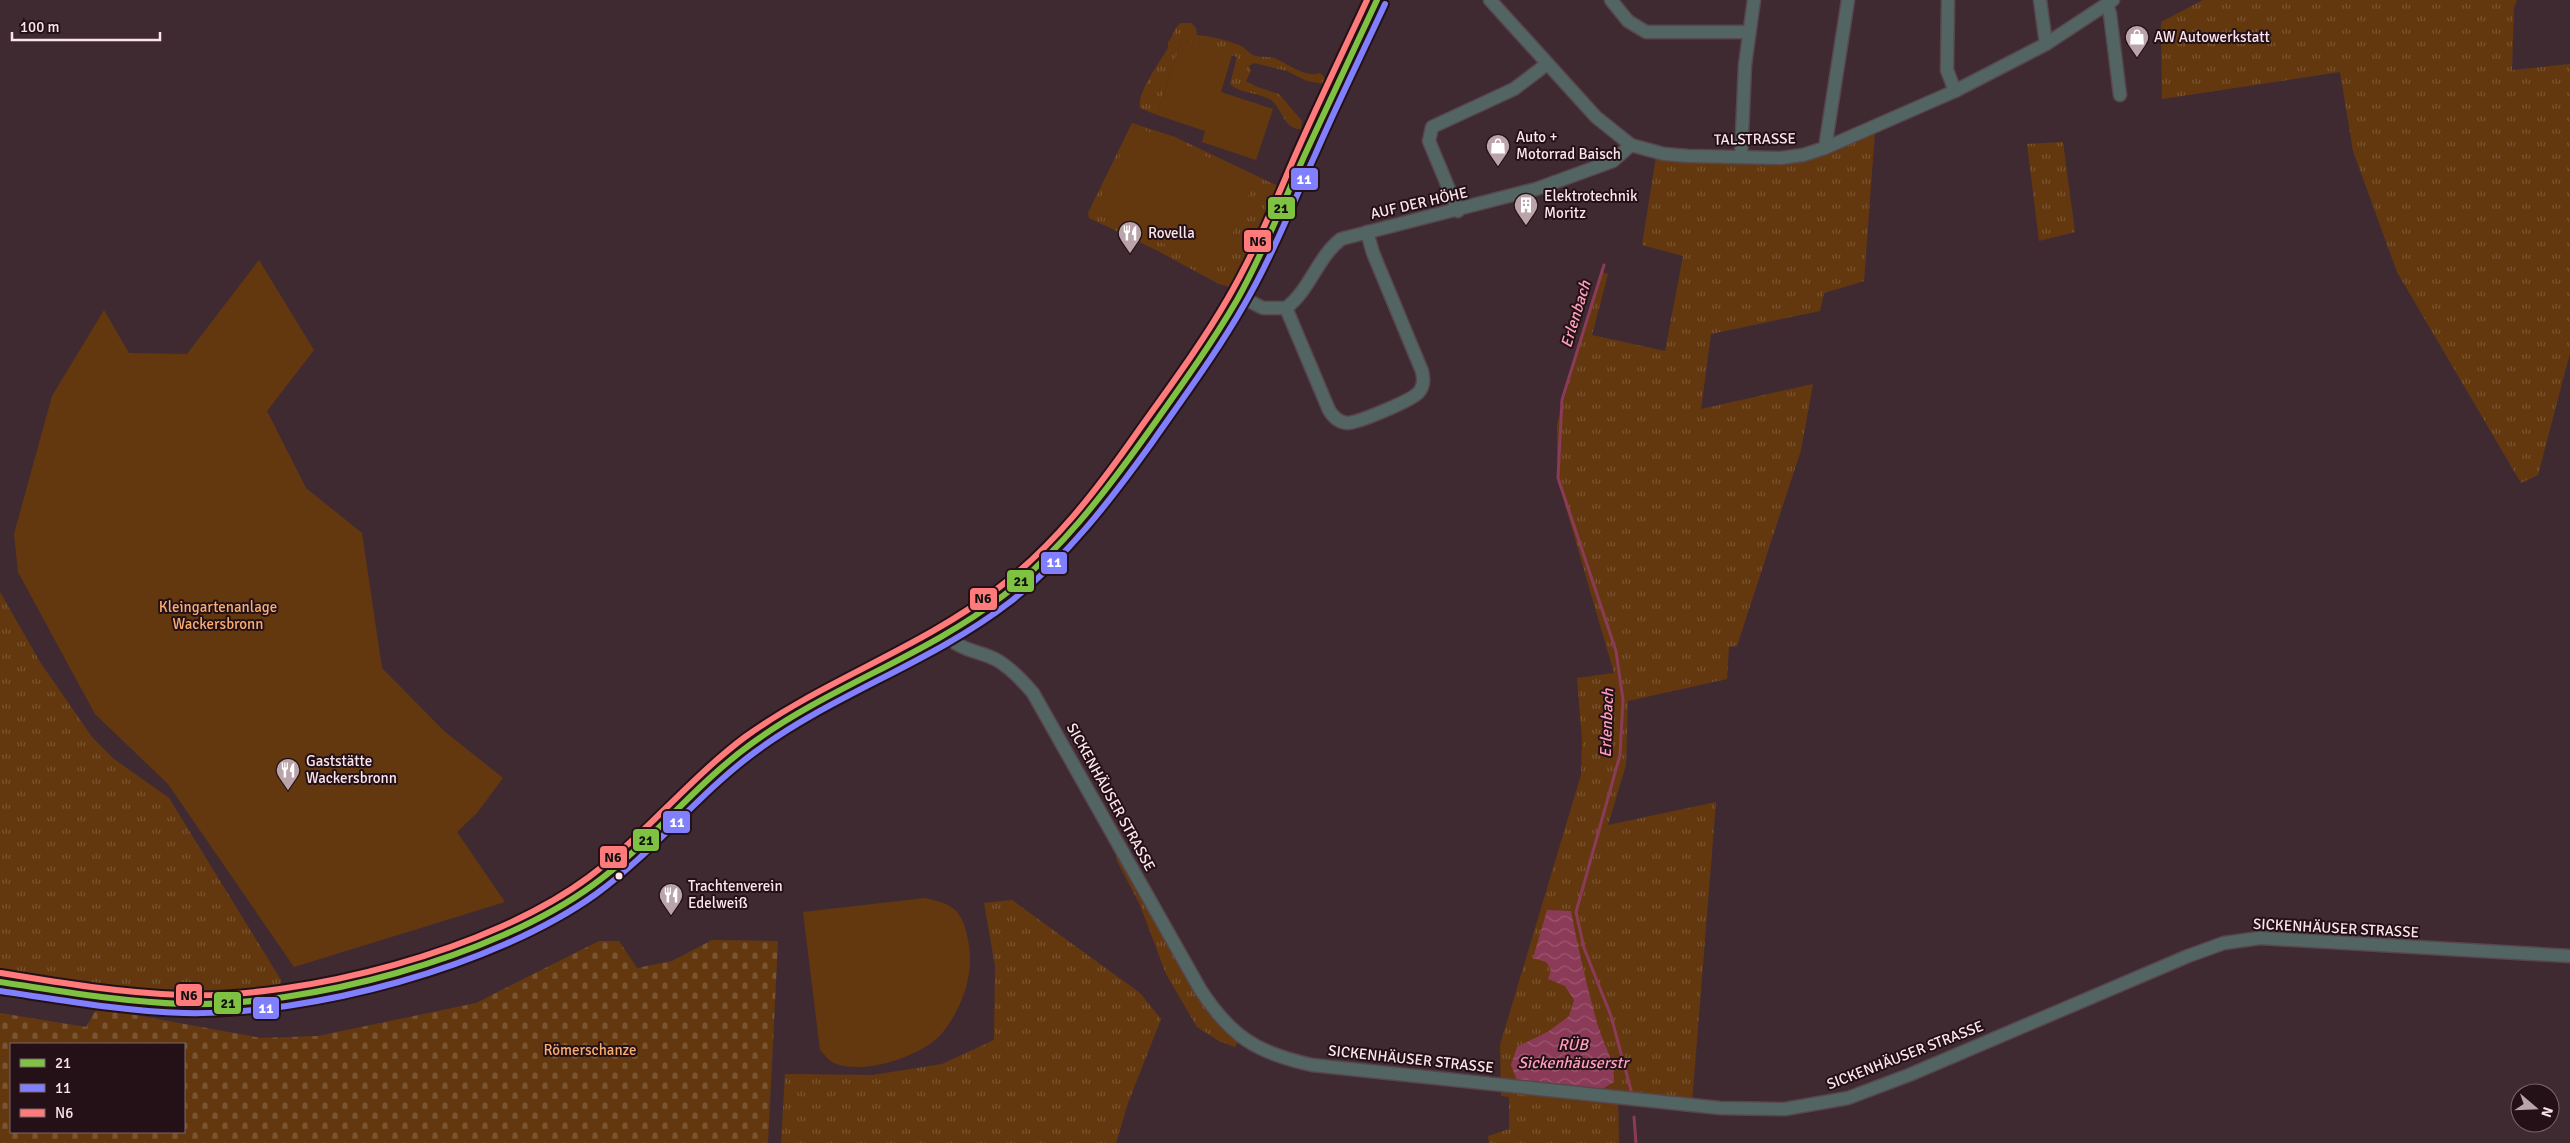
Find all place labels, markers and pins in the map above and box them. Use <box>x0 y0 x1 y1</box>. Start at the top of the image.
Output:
shop icon: AW Autowerkstatt <box>2124 24 2150 58</box>
place label: AW Autowerkstatt <box>2154 28 2270 46</box>
place label: Auto + Motorrad Baisch <box>1516 128 1621 163</box>
shop icon: Auto + Motorrad Baisch <box>1485 133 1511 167</box>
place label: Elektrotechnik Moritz <box>1544 187 1638 222</box>
building icon: Elektrotechnik Moritz <box>1513 192 1539 226</box>
restaurant icon: Rovella <box>1117 220 1143 254</box>
place label: Rovella <box>1148 224 1195 242</box>
place label: Gaststätte Wackersbronn <box>306 752 397 787</box>
restaurant icon: Gaststätte Wackersbronn <box>275 757 301 791</box>
unlabelled marker <box>614 871 624 881</box>
place label: Trachtenverein Edelweiß <box>688 877 783 912</box>
restaurant icon: Trachtenverein Edelweiß <box>658 882 684 916</box>

